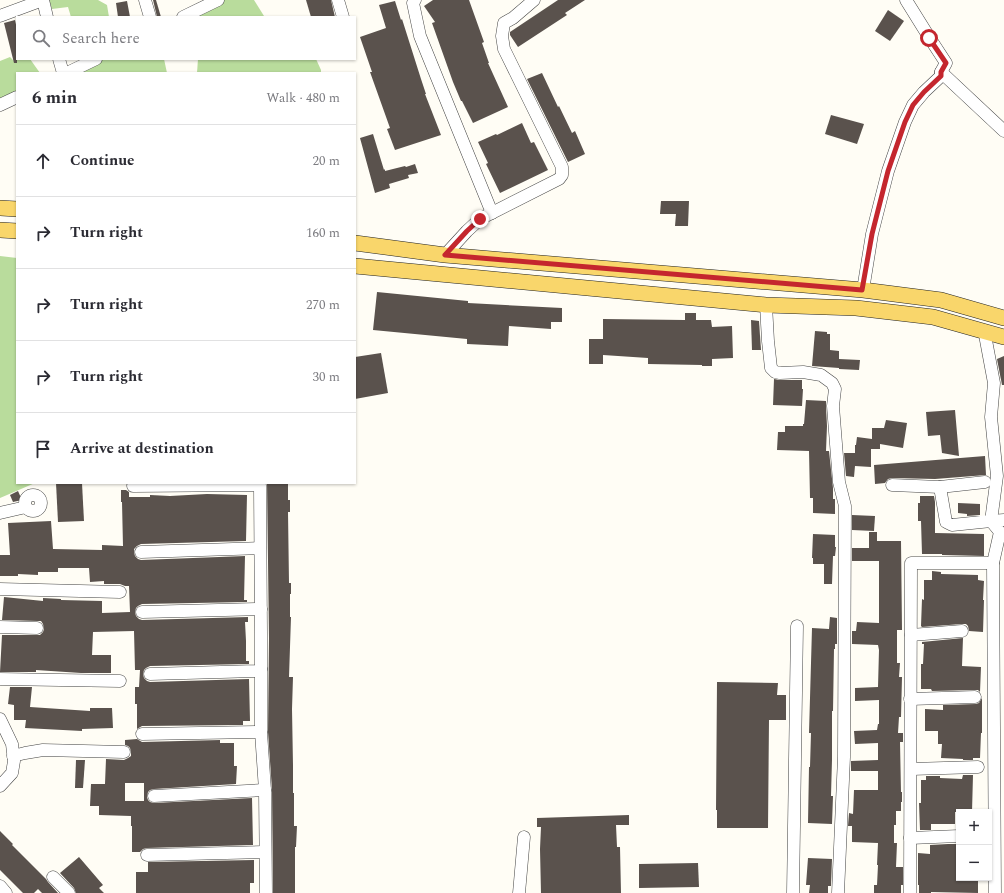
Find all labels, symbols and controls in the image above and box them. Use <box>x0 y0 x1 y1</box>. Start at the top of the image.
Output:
search box <box>16 16 356 60</box>
icon: search <box>30 27 52 49</box>
text: Search here <box>62 27 140 50</box>
route start <box>920 29 938 47</box>
text: 6 min <box>32 85 77 111</box>
text: Walk · 480 m <box>266 88 340 108</box>
text: Continue <box>70 149 135 172</box>
icon: ahead <box>32 150 54 172</box>
text: 20 m <box>313 151 340 171</box>
route end <box>471 210 489 228</box>
text: Turn right <box>70 221 143 244</box>
icon: right <box>32 222 54 244</box>
text: 160 m <box>306 223 340 243</box>
text: Turn right <box>70 293 143 316</box>
icon: right <box>32 294 54 316</box>
text: 270 m <box>306 295 340 315</box>
text: Turn right <box>70 365 143 388</box>
icon: right <box>32 366 54 388</box>
text: 30 m <box>313 367 340 387</box>
text: Arrive at destination <box>70 437 214 460</box>
icon: arrive <box>32 438 54 460</box>
map controls <box>956 809 992 881</box>
button: + <box>956 809 992 845</box>
button: − <box>956 845 992 881</box>

